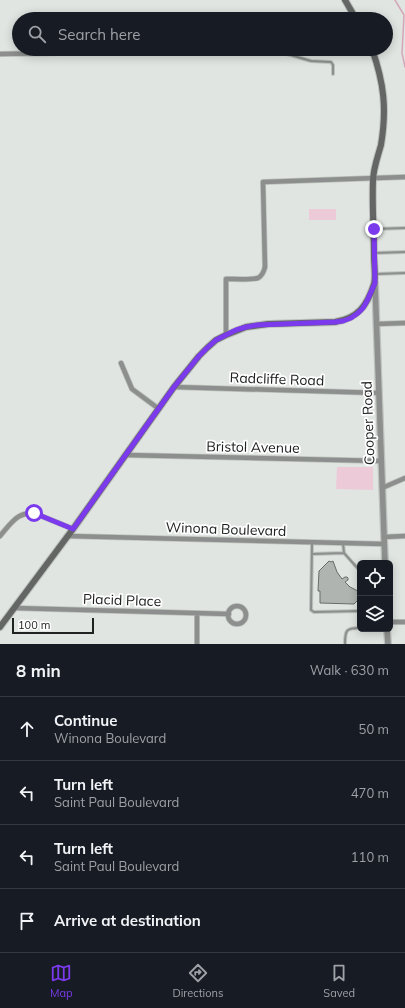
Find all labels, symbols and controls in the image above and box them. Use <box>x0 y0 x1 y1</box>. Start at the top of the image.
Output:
search box <box>12 12 393 56</box>
icon: search <box>26 23 48 45</box>
text: Search here <box>58 25 140 44</box>
route end <box>365 220 383 238</box>
street label: Radcliffe Road <box>229 368 325 390</box>
street label: Cooper Road <box>358 381 378 465</box>
street label: Bristol Avenue <box>206 437 300 457</box>
route start <box>25 504 43 522</box>
street label: Winona Boulevard <box>165 518 287 540</box>
map controls <box>357 560 393 632</box>
button: locate <box>357 560 393 596</box>
street label: Placid Place <box>82 590 162 610</box>
button: layers <box>357 596 393 632</box>
scale bar <box>12 616 94 635</box>
text: 100 m <box>18 618 50 632</box>
text: 8 min <box>16 660 61 681</box>
text: Walk · 630 m <box>310 662 389 678</box>
text: Continue <box>54 711 117 730</box>
icon: ahead <box>16 718 38 740</box>
text: 50 m <box>359 721 389 737</box>
text: Winona Boulevard <box>54 730 166 746</box>
text: Turn left <box>54 775 113 794</box>
icon: left <box>16 782 38 804</box>
text: 470 m <box>351 785 389 801</box>
text: Saint Paul Boulevard <box>54 794 179 810</box>
text: Turn left <box>54 839 113 858</box>
icon: left <box>16 846 38 868</box>
text: 110 m <box>351 849 389 865</box>
text: Saint Paul Boulevard <box>54 858 179 874</box>
icon: arrive <box>16 910 38 932</box>
text: Arrive at destination <box>54 911 201 930</box>
tab: Map <box>50 962 73 1000</box>
tab: Directions <box>173 962 223 1000</box>
tab: Saved <box>323 962 355 1000</box>

